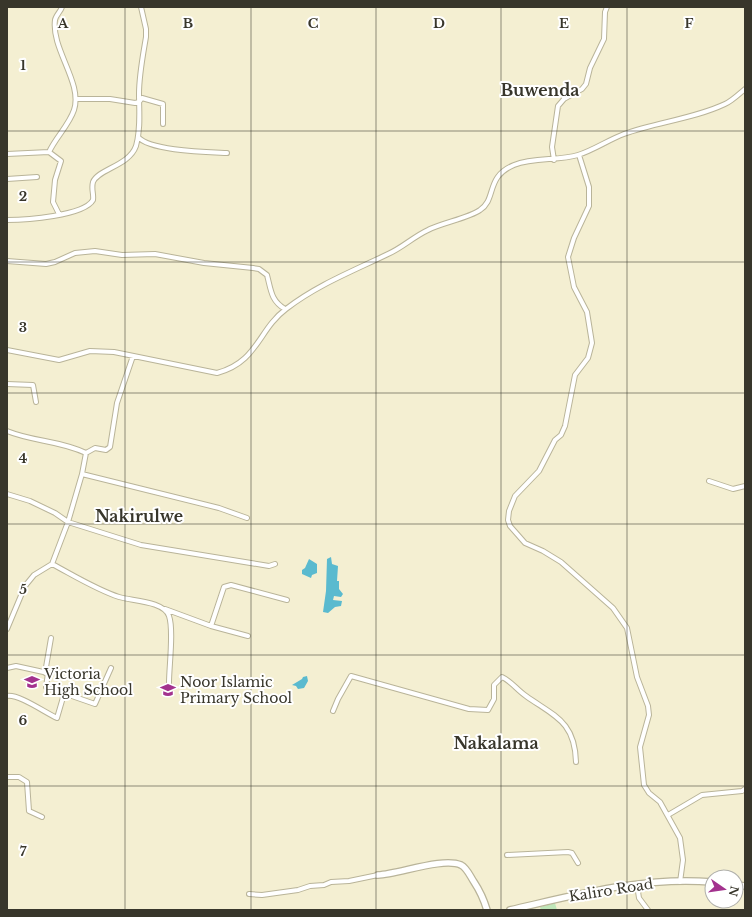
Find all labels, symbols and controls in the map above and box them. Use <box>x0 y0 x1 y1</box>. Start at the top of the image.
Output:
text: A <box>57 15 69 32</box>
text: B <box>183 15 193 32</box>
text: C <box>308 15 319 32</box>
text: D <box>433 15 445 32</box>
text: E <box>559 15 569 32</box>
text: F <box>685 15 694 32</box>
text: 1 <box>20 57 26 74</box>
district label: Buwenda <box>500 80 580 100</box>
text: 2 <box>19 188 27 205</box>
text: 3 <box>19 319 27 336</box>
text: 4 <box>19 450 28 467</box>
district label: Nakirulwe <box>95 506 183 526</box>
text: 5 <box>19 581 27 598</box>
place label: Victoria High School <box>43 665 133 699</box>
school or university icon: Victoria High School <box>23 673 41 691</box>
place label: Noor Islamic Primary School <box>180 673 293 707</box>
school or university icon: Noor Islamic Primary School <box>159 681 177 699</box>
text: 6 <box>19 712 28 729</box>
district label: Nakalama <box>453 733 539 753</box>
text: 7 <box>20 843 27 860</box>
north arrow <box>704 869 744 909</box>
street label: Kaliro Road <box>568 874 655 906</box>
text: N <box>726 885 742 899</box>

